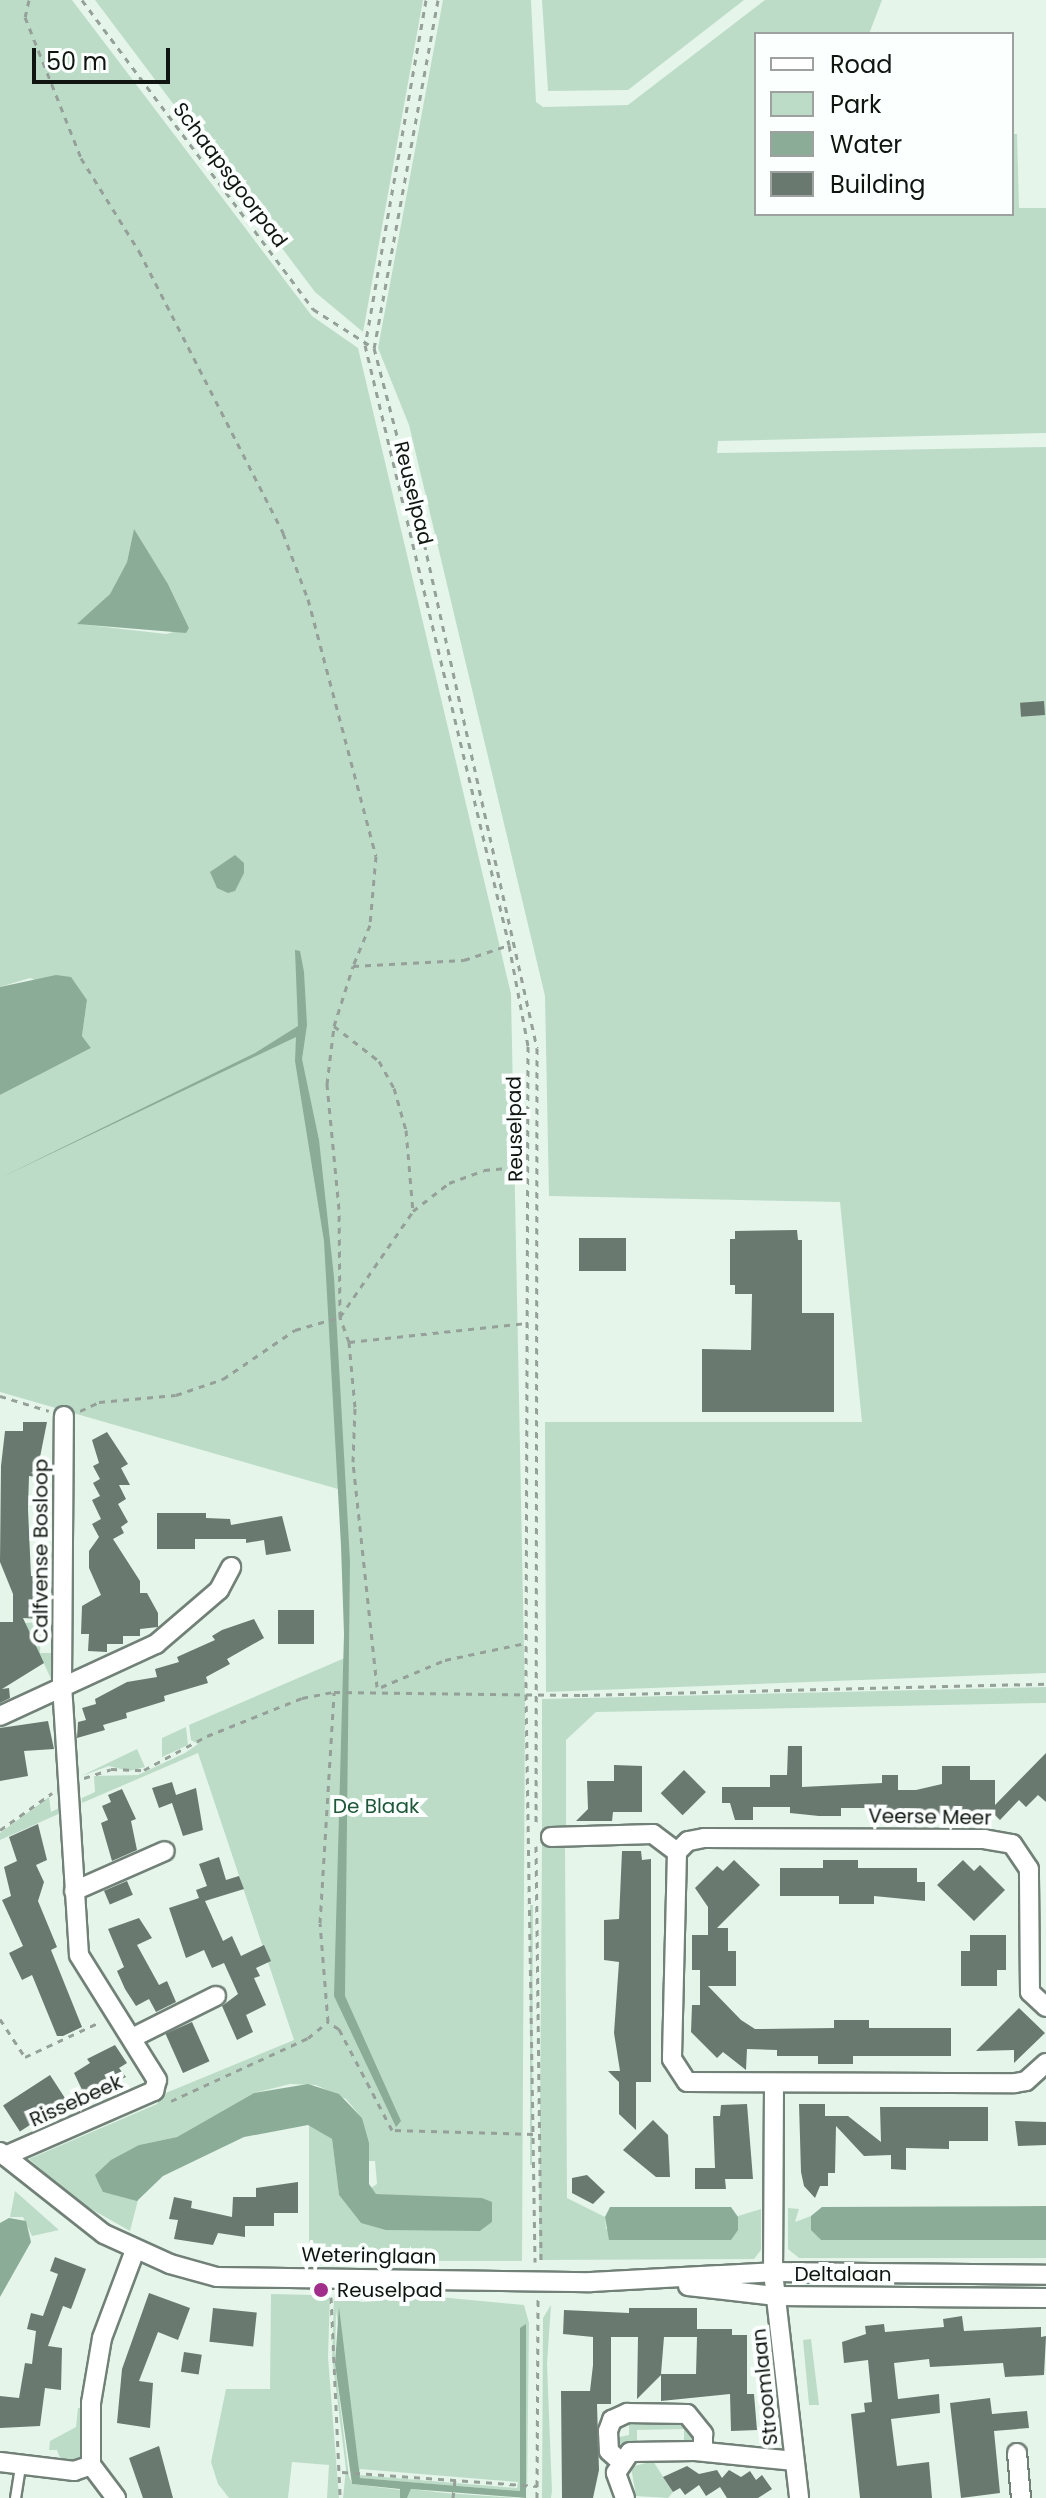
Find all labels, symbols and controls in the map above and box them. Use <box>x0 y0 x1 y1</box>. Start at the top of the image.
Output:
scale bar <box>36 32 174 82</box>
legend <box>754 32 1014 216</box>
text: 50 m <box>46 45 107 78</box>
text: Road <box>830 48 892 81</box>
text: Park <box>830 88 881 121</box>
street label: Schaapsgoorpad <box>168 98 292 252</box>
text: Water <box>830 128 902 161</box>
text: Building <box>830 168 926 201</box>
street label: Reuselpad <box>389 439 437 547</box>
street label: Reuselpad <box>502 1076 528 1182</box>
street label: Calfvense Bosloop <box>29 1459 53 1643</box>
park label: De Blaak <box>333 1794 419 1818</box>
street label: Veerse Meer <box>868 1804 992 1830</box>
street label: Rissebeek <box>26 2070 126 2132</box>
street label: Weteringlaan <box>301 2243 437 2269</box>
street label: Deltalaan <box>794 2262 892 2286</box>
place label: Reuselpad <box>337 2278 443 2302</box>
marker: Reuselpad <box>312 2281 330 2299</box>
street label: Stroomlaan <box>747 2327 783 2447</box>

